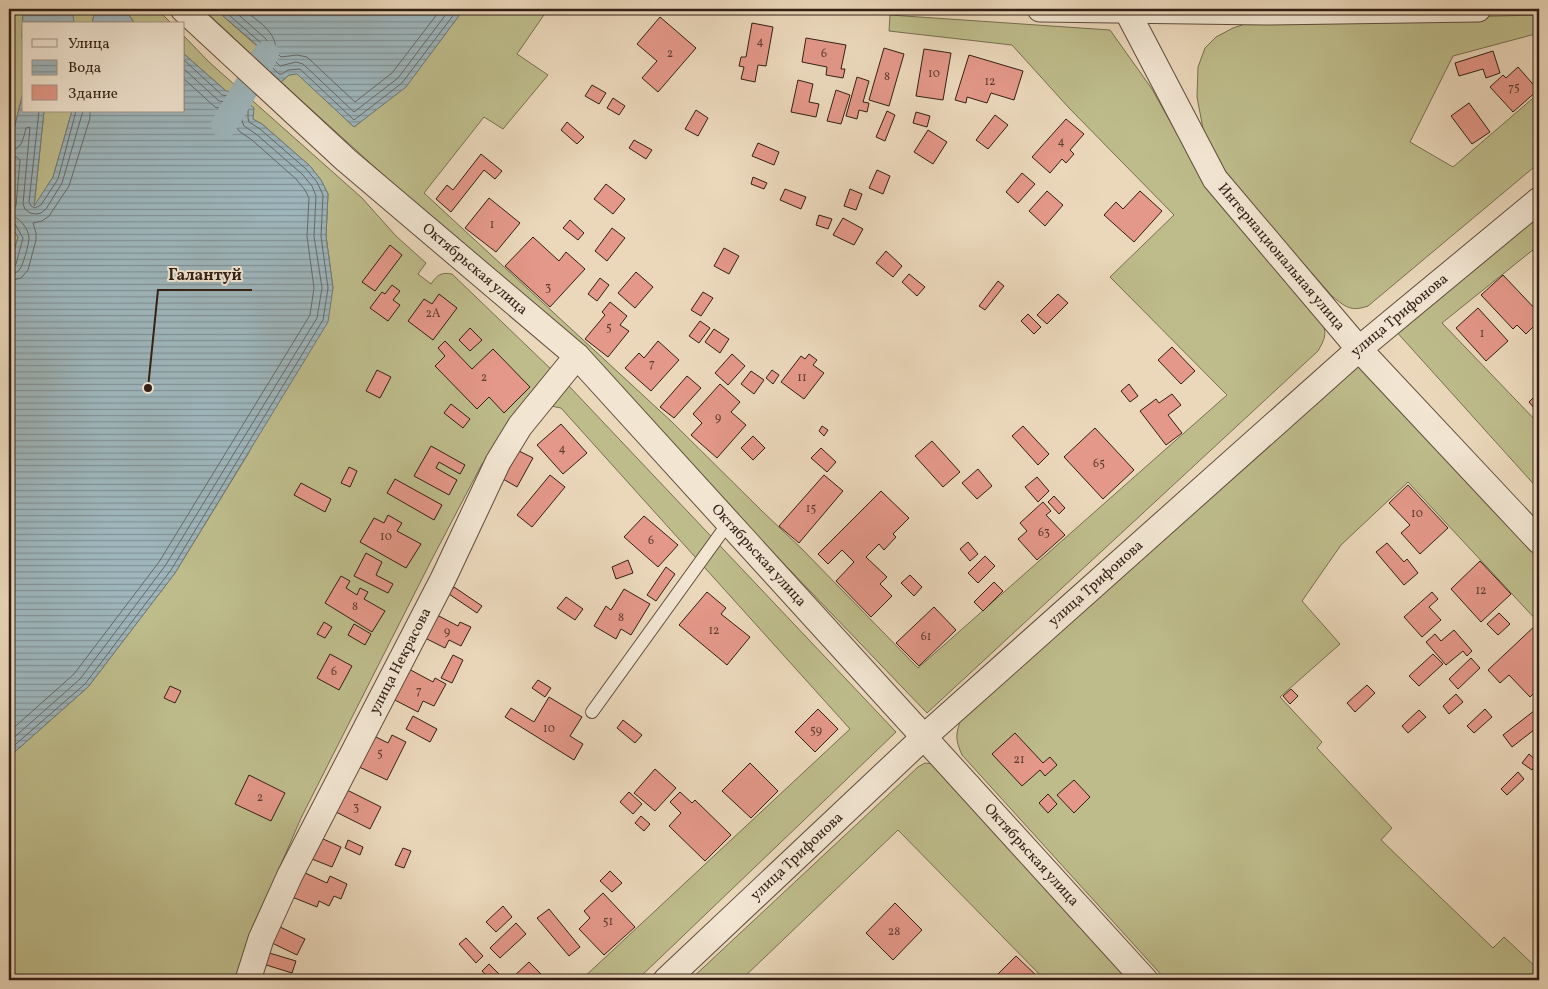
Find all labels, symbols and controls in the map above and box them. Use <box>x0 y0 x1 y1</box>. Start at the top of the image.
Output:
legend <box>22 22 185 112</box>
text: Улица <box>68 34 110 55</box>
house number: 4 <box>756 34 764 50</box>
house number: 2 <box>667 46 673 62</box>
house number: 6 <box>821 46 827 62</box>
text: Вода <box>68 58 101 79</box>
house number: 10 <box>928 66 940 82</box>
house number: 8 <box>884 69 890 85</box>
house number: 12 <box>984 74 996 90</box>
house number: 75 <box>1508 80 1520 96</box>
text: Здание <box>68 84 118 105</box>
house number: 4 <box>1057 134 1065 150</box>
street label: Интернациональная улица <box>1213 179 1350 335</box>
house number: 1 <box>490 217 494 233</box>
street label: Октябрьская улица <box>417 218 532 320</box>
callout: Галантуй <box>158 259 252 290</box>
text: Галантуй <box>168 265 242 287</box>
street label: улица Трифонова <box>1346 269 1453 362</box>
house number: 3 <box>545 280 551 296</box>
house number: 2А <box>426 306 441 322</box>
house number: 5 <box>606 320 612 336</box>
house number: 1 <box>1480 326 1484 342</box>
house number: 7 <box>649 356 655 372</box>
house number: 2 <box>481 370 487 386</box>
house number: 11 <box>797 370 807 386</box>
house number: 9 <box>715 410 721 426</box>
house number: 4 <box>558 441 566 457</box>
house number: 65 <box>1093 456 1105 472</box>
street label: Октябрьская улица <box>706 499 811 612</box>
house number: 15 <box>806 501 816 517</box>
house number: 10 <box>1411 506 1423 522</box>
house number: 63 <box>1038 525 1050 541</box>
house number: 10 <box>380 529 392 545</box>
house number: 6 <box>648 533 654 549</box>
street label: улица Трифонова <box>1044 535 1148 632</box>
house number: 12 <box>1475 583 1487 599</box>
house number: 8 <box>352 599 358 615</box>
street label: улица Некрасова <box>364 604 437 718</box>
house number: 8 <box>618 610 624 626</box>
house number: 12 <box>708 623 720 639</box>
house number: 9 <box>444 624 450 640</box>
house number: 61 <box>921 629 931 645</box>
house number: 6 <box>331 664 337 680</box>
house number: 7 <box>416 683 422 699</box>
house number: 10 <box>543 721 555 737</box>
house number: 59 <box>810 723 822 739</box>
house number: 5 <box>377 746 383 762</box>
house number: 21 <box>1013 752 1025 768</box>
house number: 2 <box>257 790 263 806</box>
street label: Октябрьская улица <box>979 799 1084 911</box>
house number: 3 <box>353 800 359 816</box>
street label: улица Трифонова <box>746 807 848 906</box>
house number: 51 <box>603 914 613 930</box>
house number: 28 <box>888 924 900 940</box>

